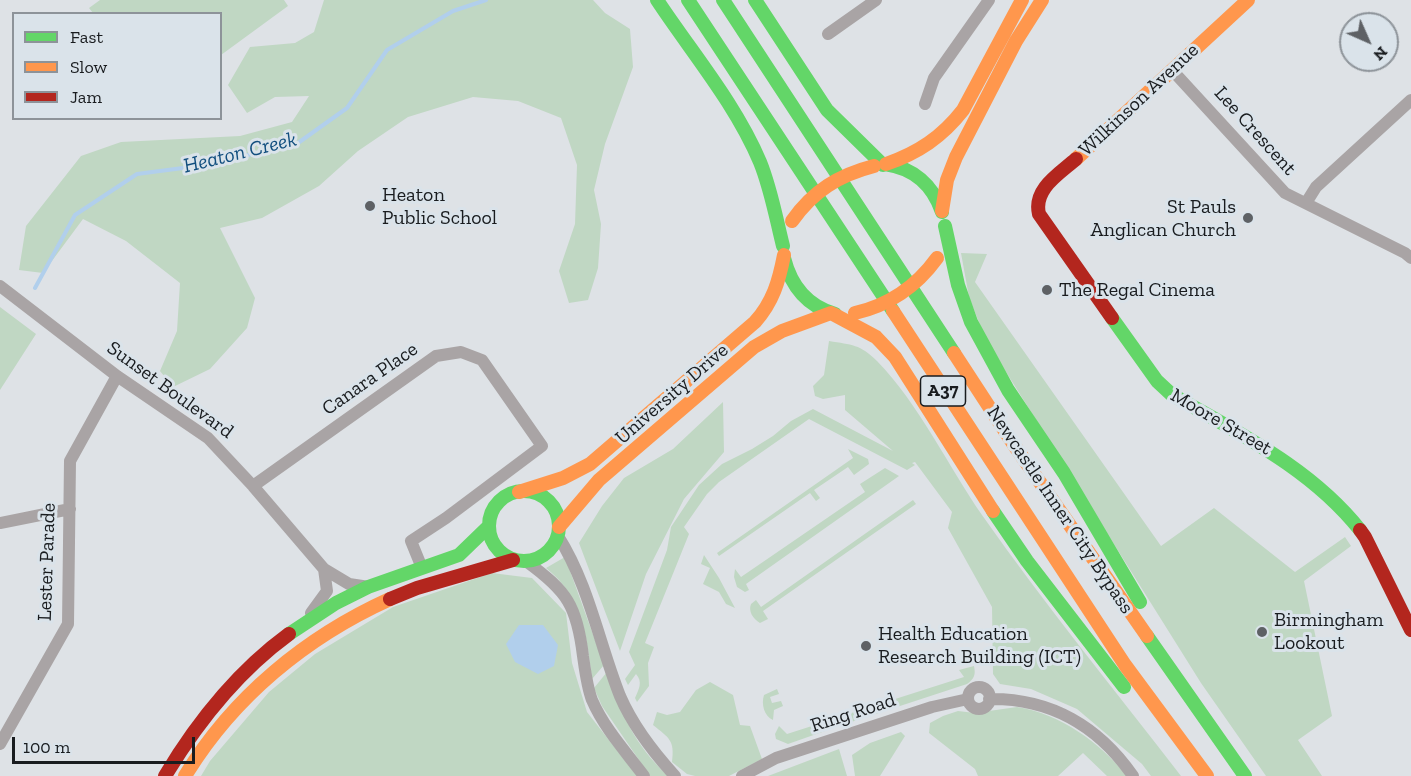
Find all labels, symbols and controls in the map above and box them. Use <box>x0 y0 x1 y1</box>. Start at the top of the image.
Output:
legend <box>12 12 222 120</box>
north arrow <box>1339 12 1399 72</box>
text: Fast <box>70 26 103 48</box>
street label: Wilkinson Avenue <box>1074 38 1204 162</box>
text: N <box>1370 43 1392 65</box>
text: Slow <box>70 56 107 78</box>
street label: Lee Crescent <box>1209 82 1301 180</box>
text: Jam <box>70 86 102 108</box>
water label: Heaton Creek <box>181 127 299 179</box>
place label: Heaton Public School <box>382 183 497 230</box>
place label: St Pauls Anglican Church <box>1091 195 1236 242</box>
marker: Heaton Public School <box>363 199 377 213</box>
marker: St Pauls Anglican Church <box>1241 211 1255 225</box>
place label: The Regal Cinema <box>1059 278 1215 302</box>
marker: The Regal Cinema <box>1040 283 1054 297</box>
street label: Sunset Boulevard <box>102 336 238 444</box>
street label: Canara Place <box>317 337 423 421</box>
street label: University Drive <box>611 338 733 450</box>
road number: A37 <box>920 376 966 406</box>
street label: Moore Street <box>1166 383 1276 461</box>
street label: Newcastle Inner City Bypass <box>981 401 1139 619</box>
street label: Lester Parade <box>33 502 61 622</box>
place label: Birmingham Lookout <box>1274 608 1383 655</box>
place label: Health Education Research Building (ICT) <box>878 622 1081 669</box>
marker: Birmingham Lookout <box>1255 625 1269 639</box>
marker: Health Education Research Building (ICT) <box>859 639 873 653</box>
street label: Ring Road <box>807 688 899 738</box>
scale bar <box>15 725 198 763</box>
text: 100 m <box>23 736 70 758</box>

